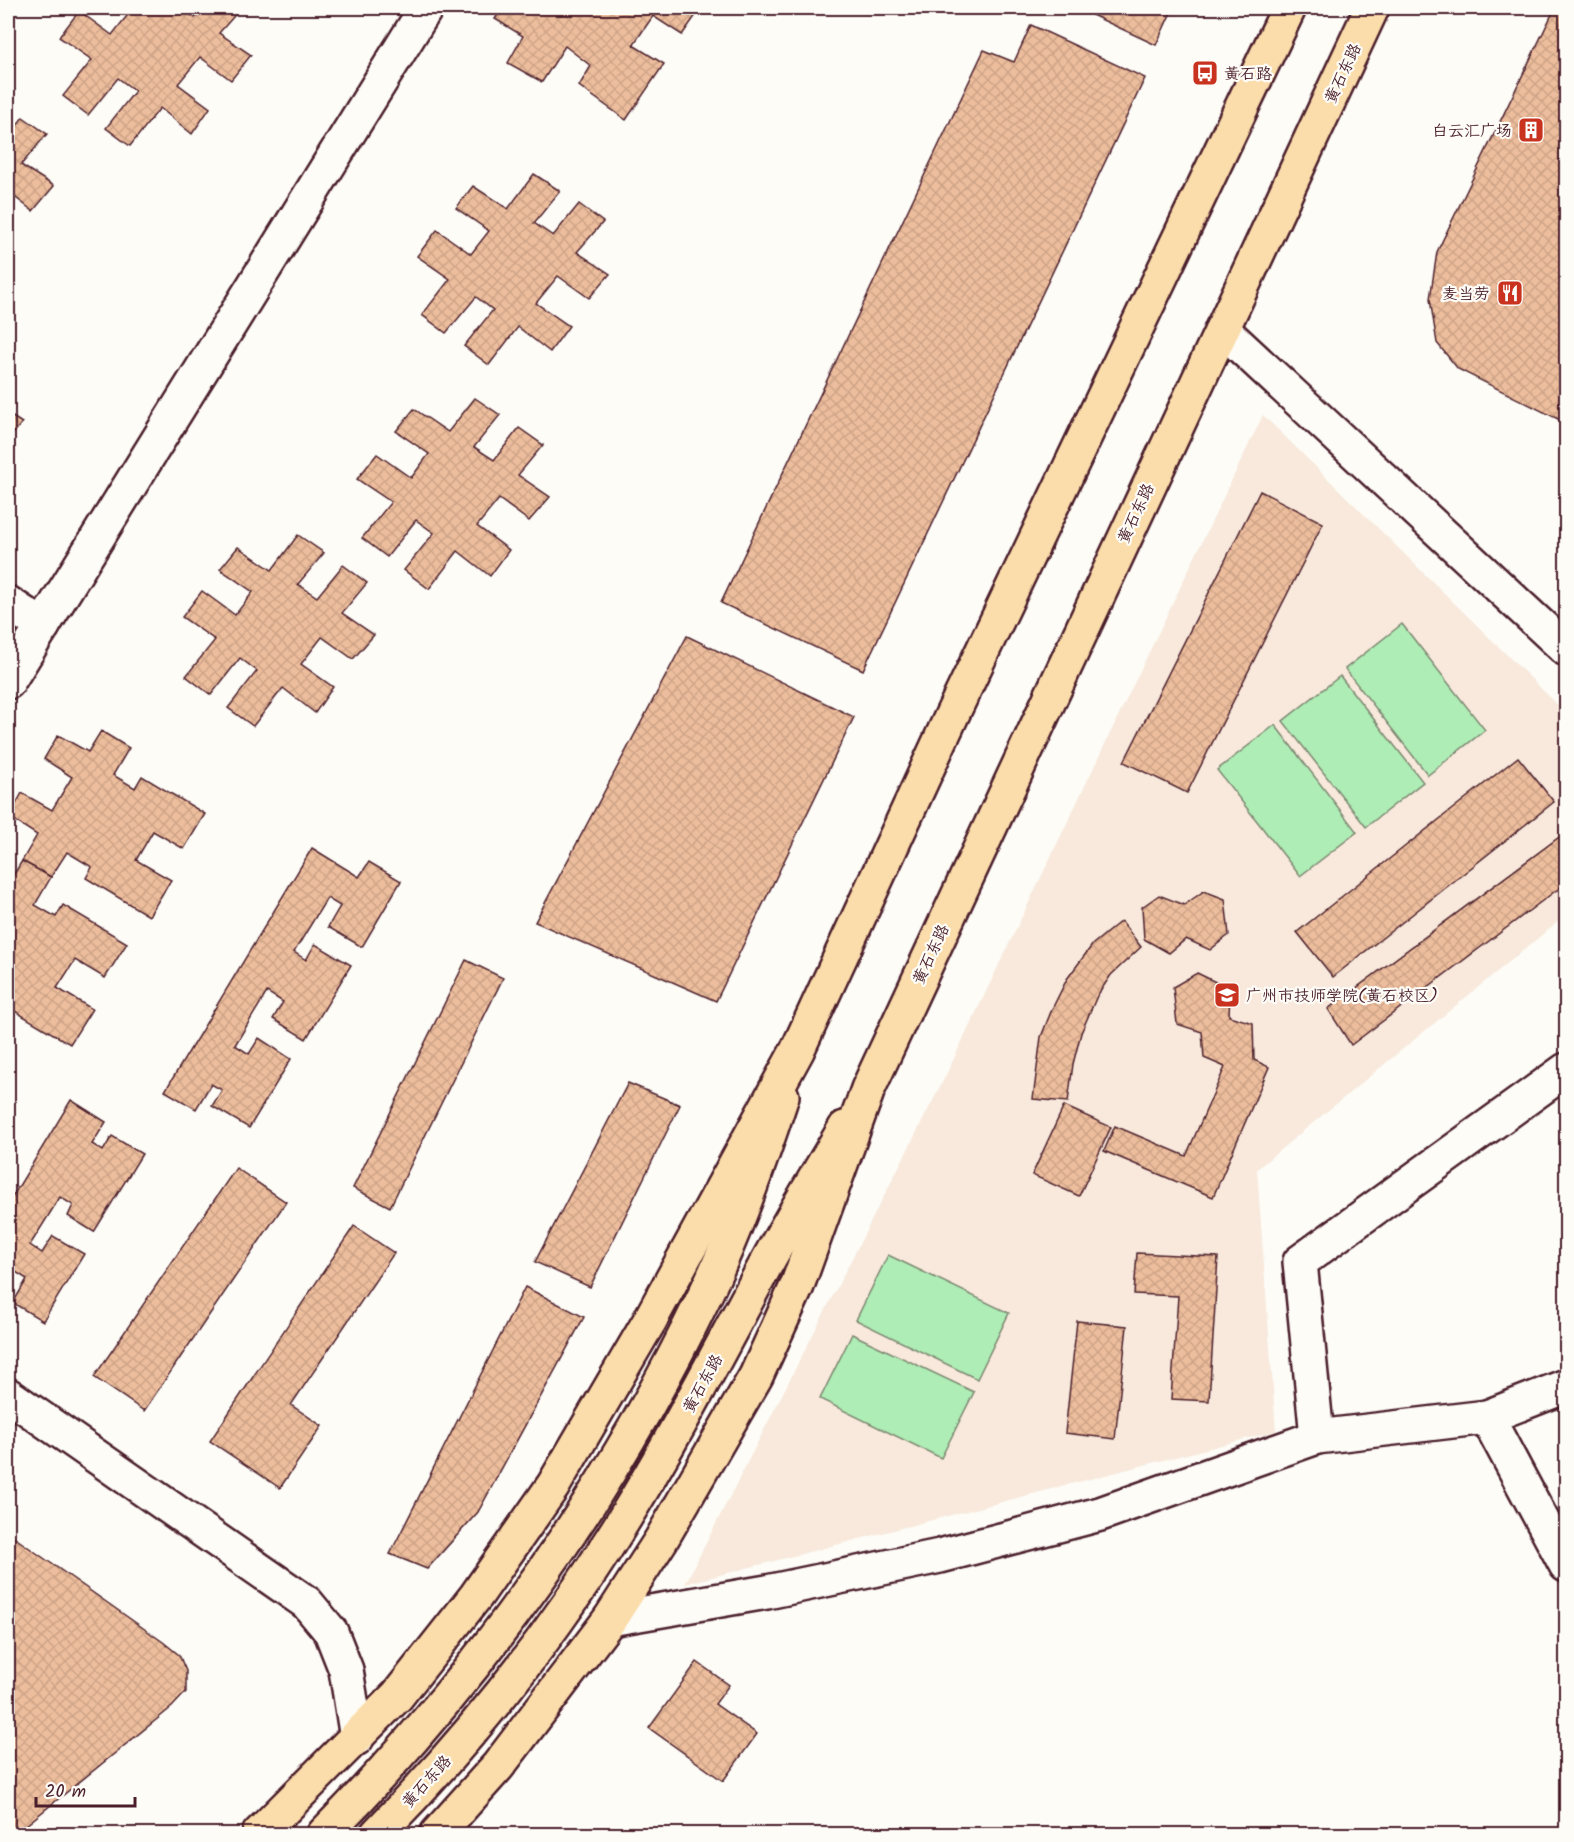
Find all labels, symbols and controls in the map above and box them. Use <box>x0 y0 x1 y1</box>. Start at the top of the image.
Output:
street label: 黄石东路 <box>1319 39 1368 108</box>
bus stop icon: 黄石路 <box>1190 58 1220 88</box>
place label: 黄石路 <box>1224 62 1272 87</box>
building icon: 白云汇广场 <box>1516 115 1546 145</box>
place label: 白云汇广场 <box>1432 119 1512 144</box>
restaurant icon: 麦当劳 <box>1495 278 1525 308</box>
place label: 麦当劳 <box>1442 282 1490 307</box>
street label: 黄石东路 <box>1112 479 1161 548</box>
street label: 黄石东路 <box>907 920 956 989</box>
school or university icon: 广州市技师学院(黄石校区) <box>1212 980 1242 1010</box>
place label: 广州市技师学院(黄石校区) <box>1246 984 1438 1009</box>
street label: 黄石东路 <box>677 1350 730 1418</box>
street label: 黄石东路 <box>396 1750 458 1814</box>
scale bar <box>36 1770 135 1808</box>
text: 20 m <box>45 1778 86 1807</box>

